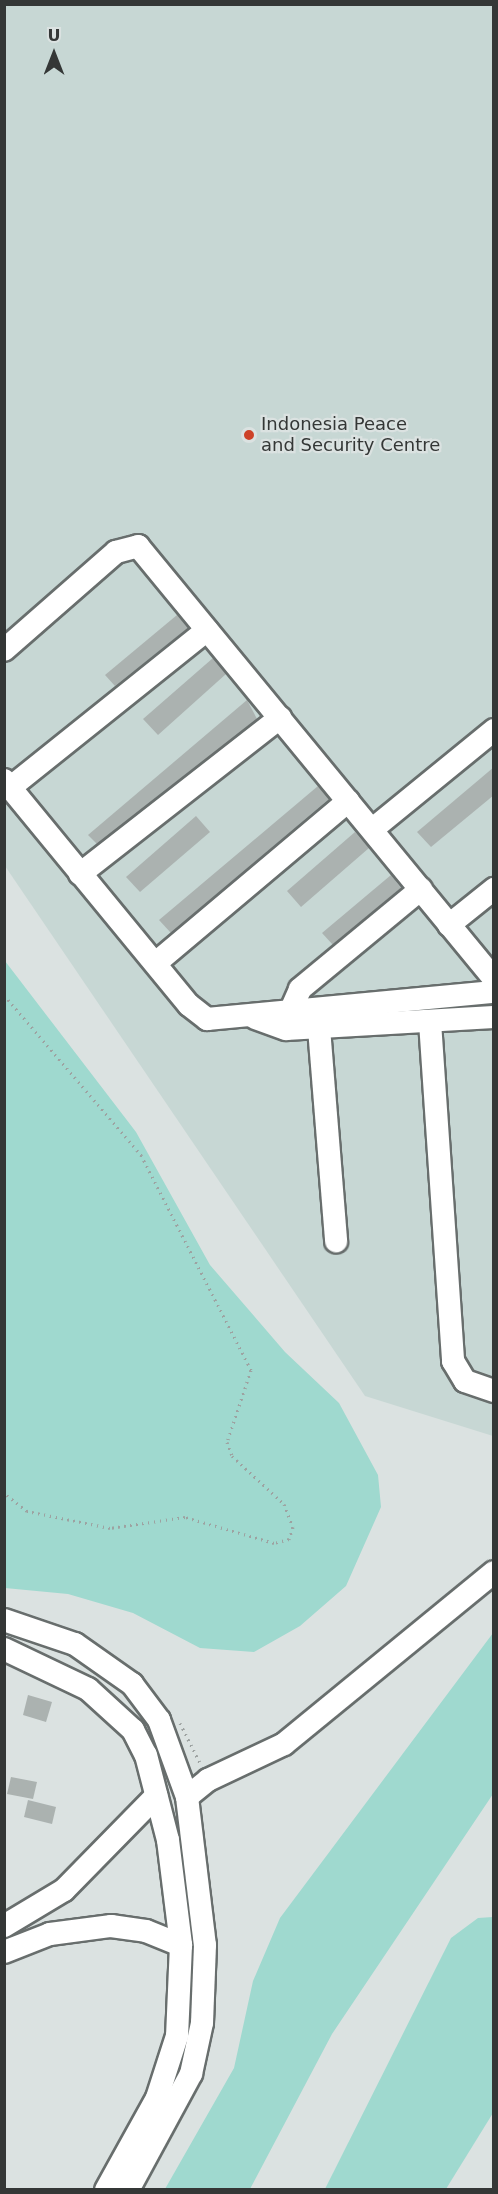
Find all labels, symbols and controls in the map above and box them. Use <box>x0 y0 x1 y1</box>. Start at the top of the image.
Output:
north arrow <box>24 24 84 84</box>
text: U <box>48 26 61 45</box>
place label: Indonesia Peace and Security Centre <box>261 414 440 456</box>
marker: Indonesia Peace and Security Centre <box>242 428 256 442</box>

